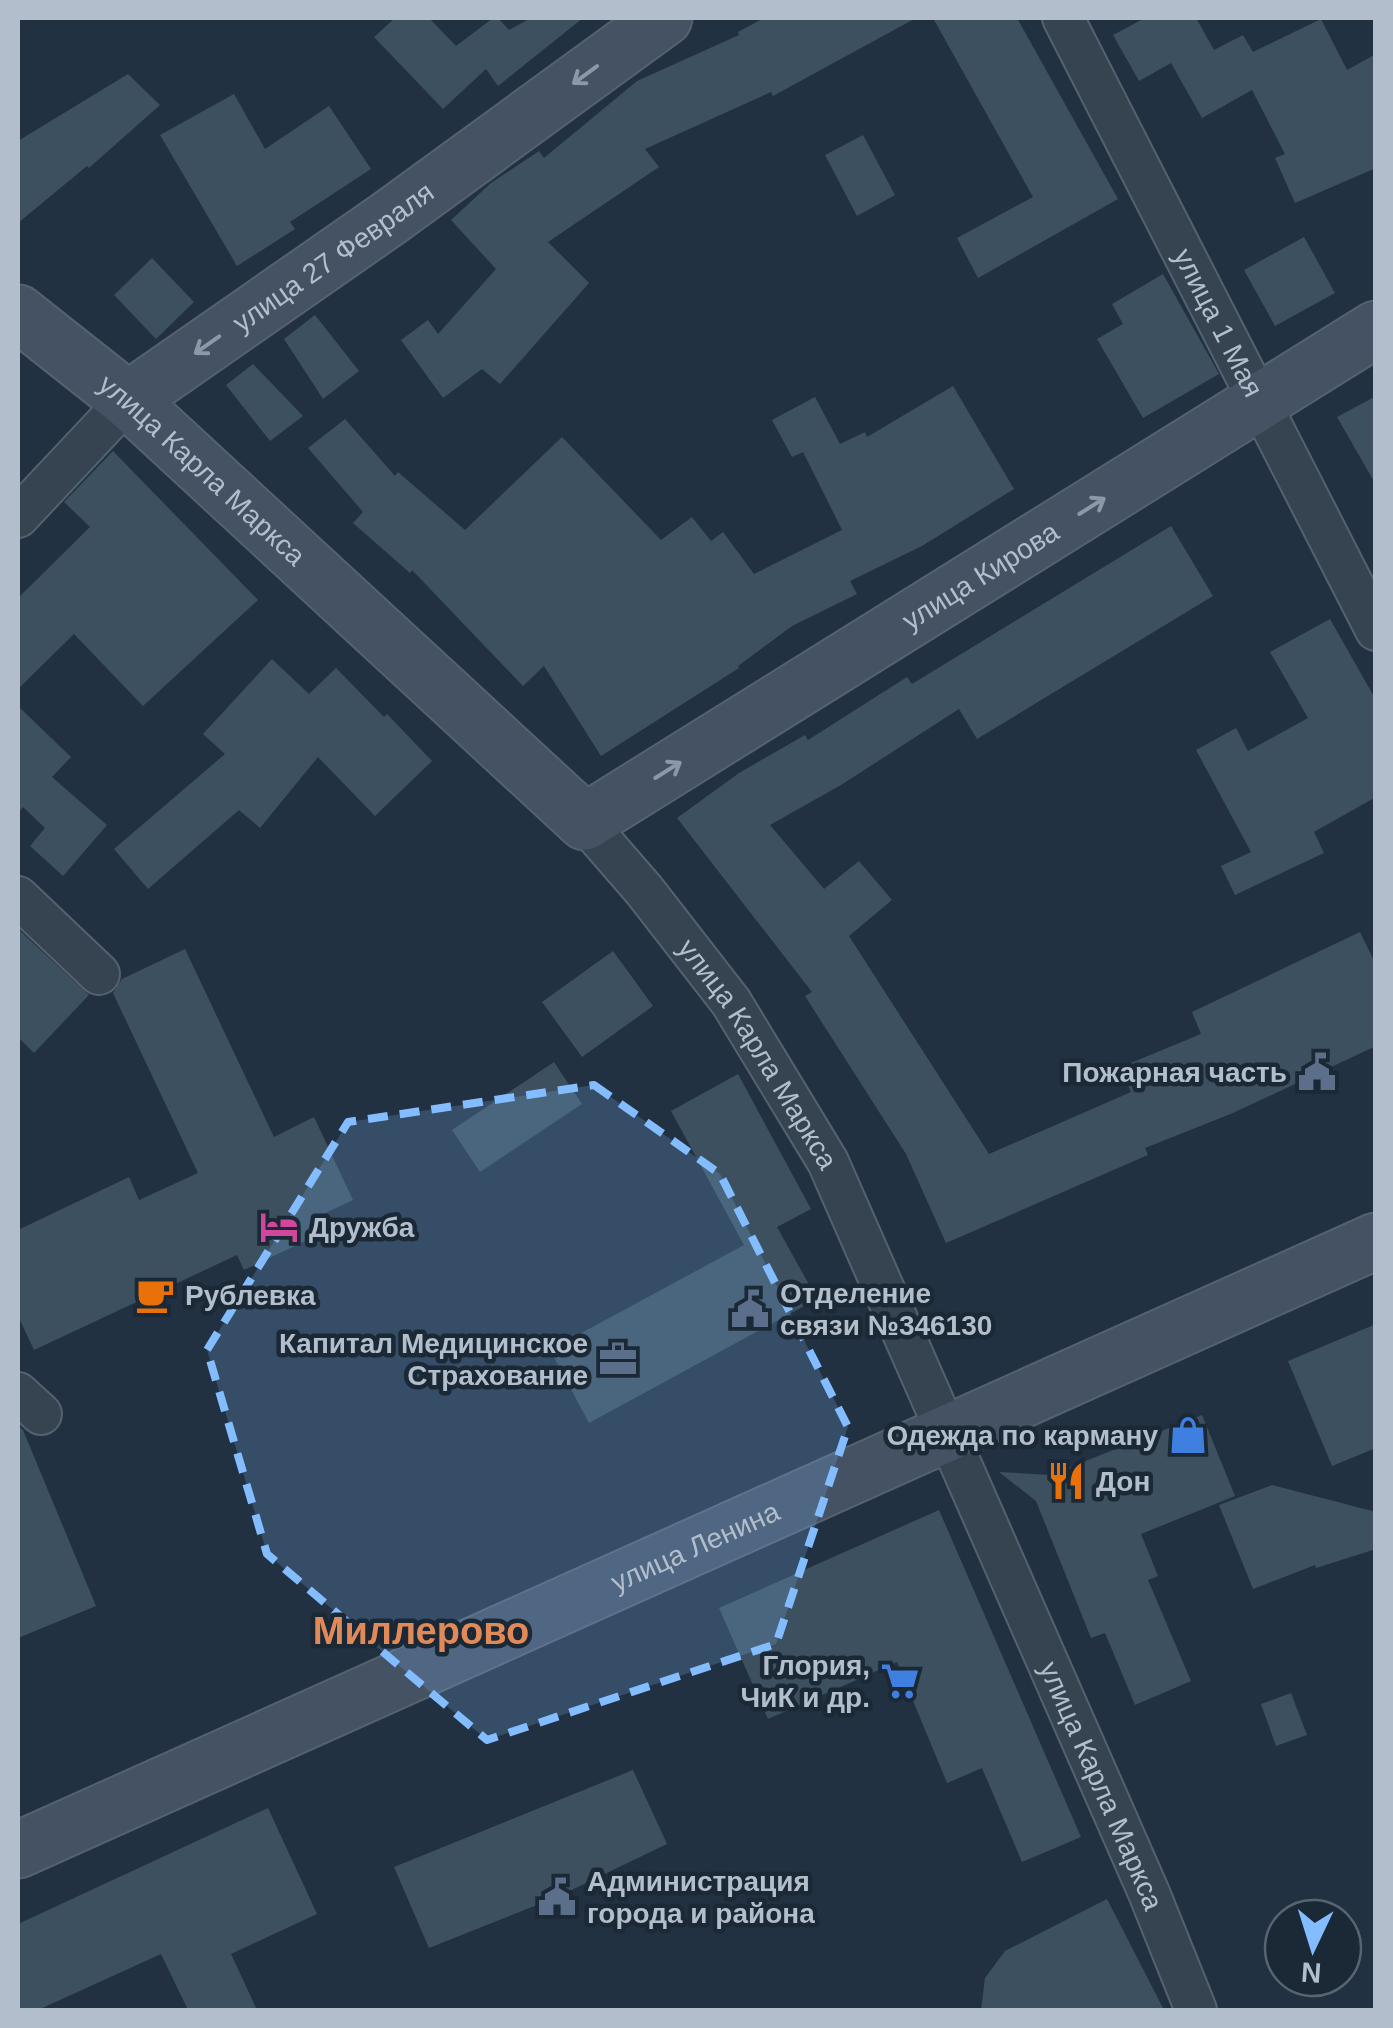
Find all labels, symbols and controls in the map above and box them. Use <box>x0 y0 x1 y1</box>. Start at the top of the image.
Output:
one-way arrow <box>572 64 599 85</box>
street label: улица 27 Февраля <box>227 176 440 338</box>
street label: улица 1 Мая <box>1167 243 1269 402</box>
one-way arrow <box>193 334 221 355</box>
street label: улица Карла Маркса <box>93 368 312 572</box>
one-way arrow <box>1078 496 1106 516</box>
street label: улица Кирова <box>897 516 1065 636</box>
one-way arrow <box>653 760 682 780</box>
street label: улица Карла Маркса <box>672 933 844 1175</box>
public building icon: Пожарная часть <box>1296 1051 1338 1093</box>
place label: Пожарная часть <box>1062 1057 1287 1088</box>
hotel icon: Дружба <box>258 1206 300 1248</box>
place label: Дружба <box>309 1212 415 1243</box>
cafe icon: Рублевка <box>134 1274 176 1316</box>
place label: Отделение связи №346130 <box>780 1278 992 1341</box>
place label: Рублевка <box>185 1280 316 1311</box>
public building icon: Отделение связи №346130 <box>729 1288 771 1330</box>
place label: Капитал Медицинское Страхование <box>279 1328 588 1391</box>
office icon: Капитал Медицинское Страхование <box>597 1338 639 1380</box>
shop icon: Одежда по карману <box>1167 1414 1209 1456</box>
place label: Одежда по карману <box>886 1420 1158 1451</box>
restaurant icon: Дон <box>1045 1460 1087 1502</box>
place label: Дон <box>1096 1466 1150 1497</box>
street label: улица Ленина <box>606 1496 784 1598</box>
district label: Миллерово <box>313 1610 529 1652</box>
place label: Глория, ЧиК и др. <box>741 1650 870 1713</box>
street label: улица Карла Маркса <box>1033 1657 1169 1915</box>
supermarket icon: Глория, ЧиК и др. <box>879 1660 921 1702</box>
place label: Администрация города и района <box>587 1866 815 1929</box>
public building icon: Администрация города и района <box>536 1876 578 1918</box>
north arrow <box>1263 1898 1363 1998</box>
text: N <box>1300 1956 1322 1989</box>

